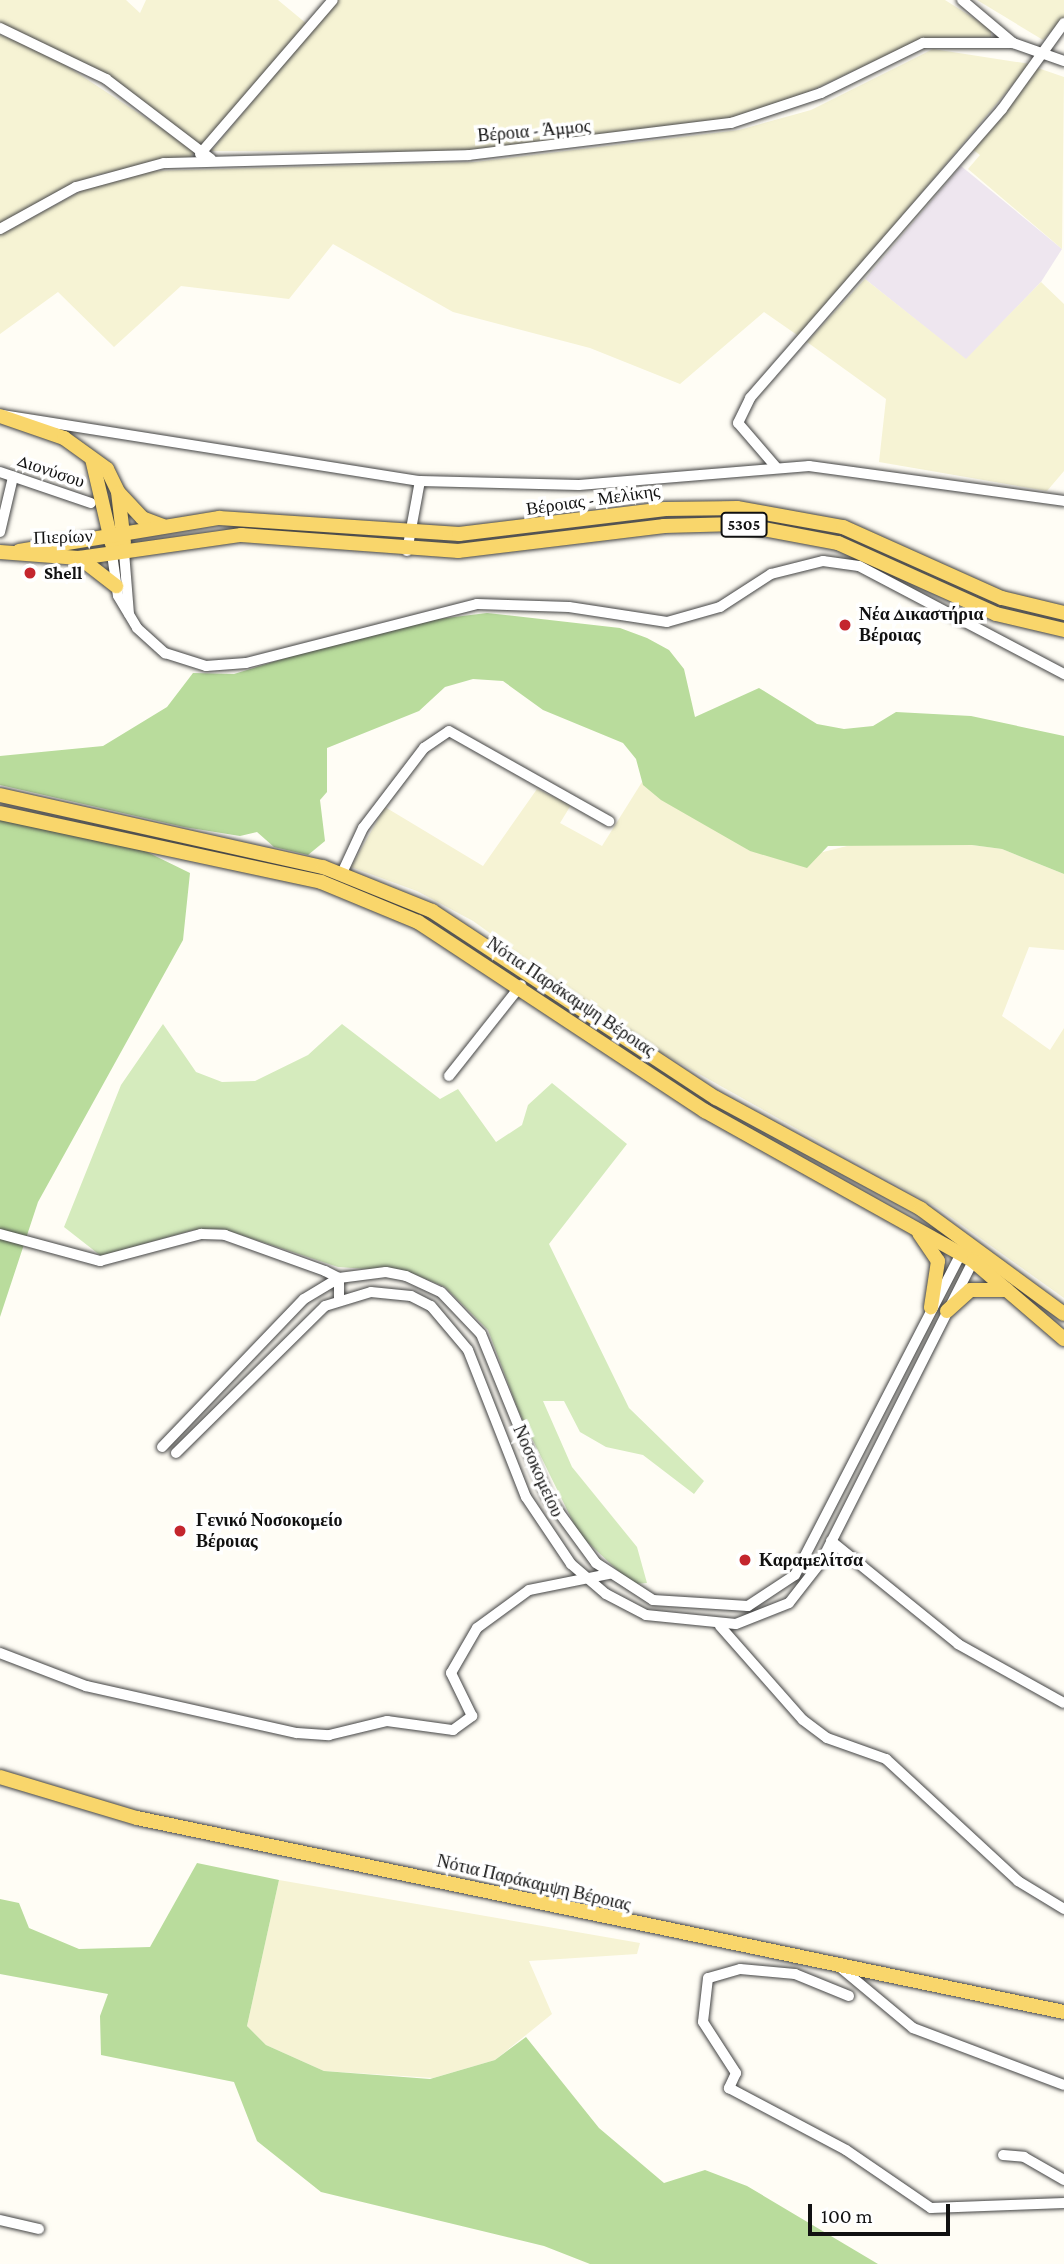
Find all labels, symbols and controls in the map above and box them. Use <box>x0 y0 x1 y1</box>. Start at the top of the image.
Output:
street label: Βέροια - Άμμος <box>477 115 591 147</box>
street label: Διονύσου <box>14 449 88 493</box>
street label: Βέροιας - Μελίκης <box>525 480 661 520</box>
road number: 5305 <box>720 512 768 538</box>
street label: Πιερίων <box>33 525 93 549</box>
place label: Shell <box>44 562 82 584</box>
marker: Shell <box>22 565 38 581</box>
place label: Νέα Δικαστήρια Βέροιας <box>859 604 984 646</box>
marker: Νέα Δικαστήρια Βέροιας <box>837 617 853 633</box>
street label: Νότια Παράκαμψη Βέροιας <box>483 932 659 1062</box>
street label: Νοσοκομείου <box>508 1422 568 1520</box>
place label: Γενικό Νοσοκομείο Βέροιας <box>196 1510 343 1552</box>
marker: Γενικό Νοσοκομείο Βέροιας <box>170 1521 190 1541</box>
place label: Καραμελίτσα <box>759 1549 863 1571</box>
marker: Καραμελίτσα <box>737 1552 753 1568</box>
street label: Νότια Παράκαμψη Βέροιας <box>435 1850 633 1916</box>
scale bar <box>812 2190 954 2234</box>
text: 100 m <box>821 2204 873 2228</box>

